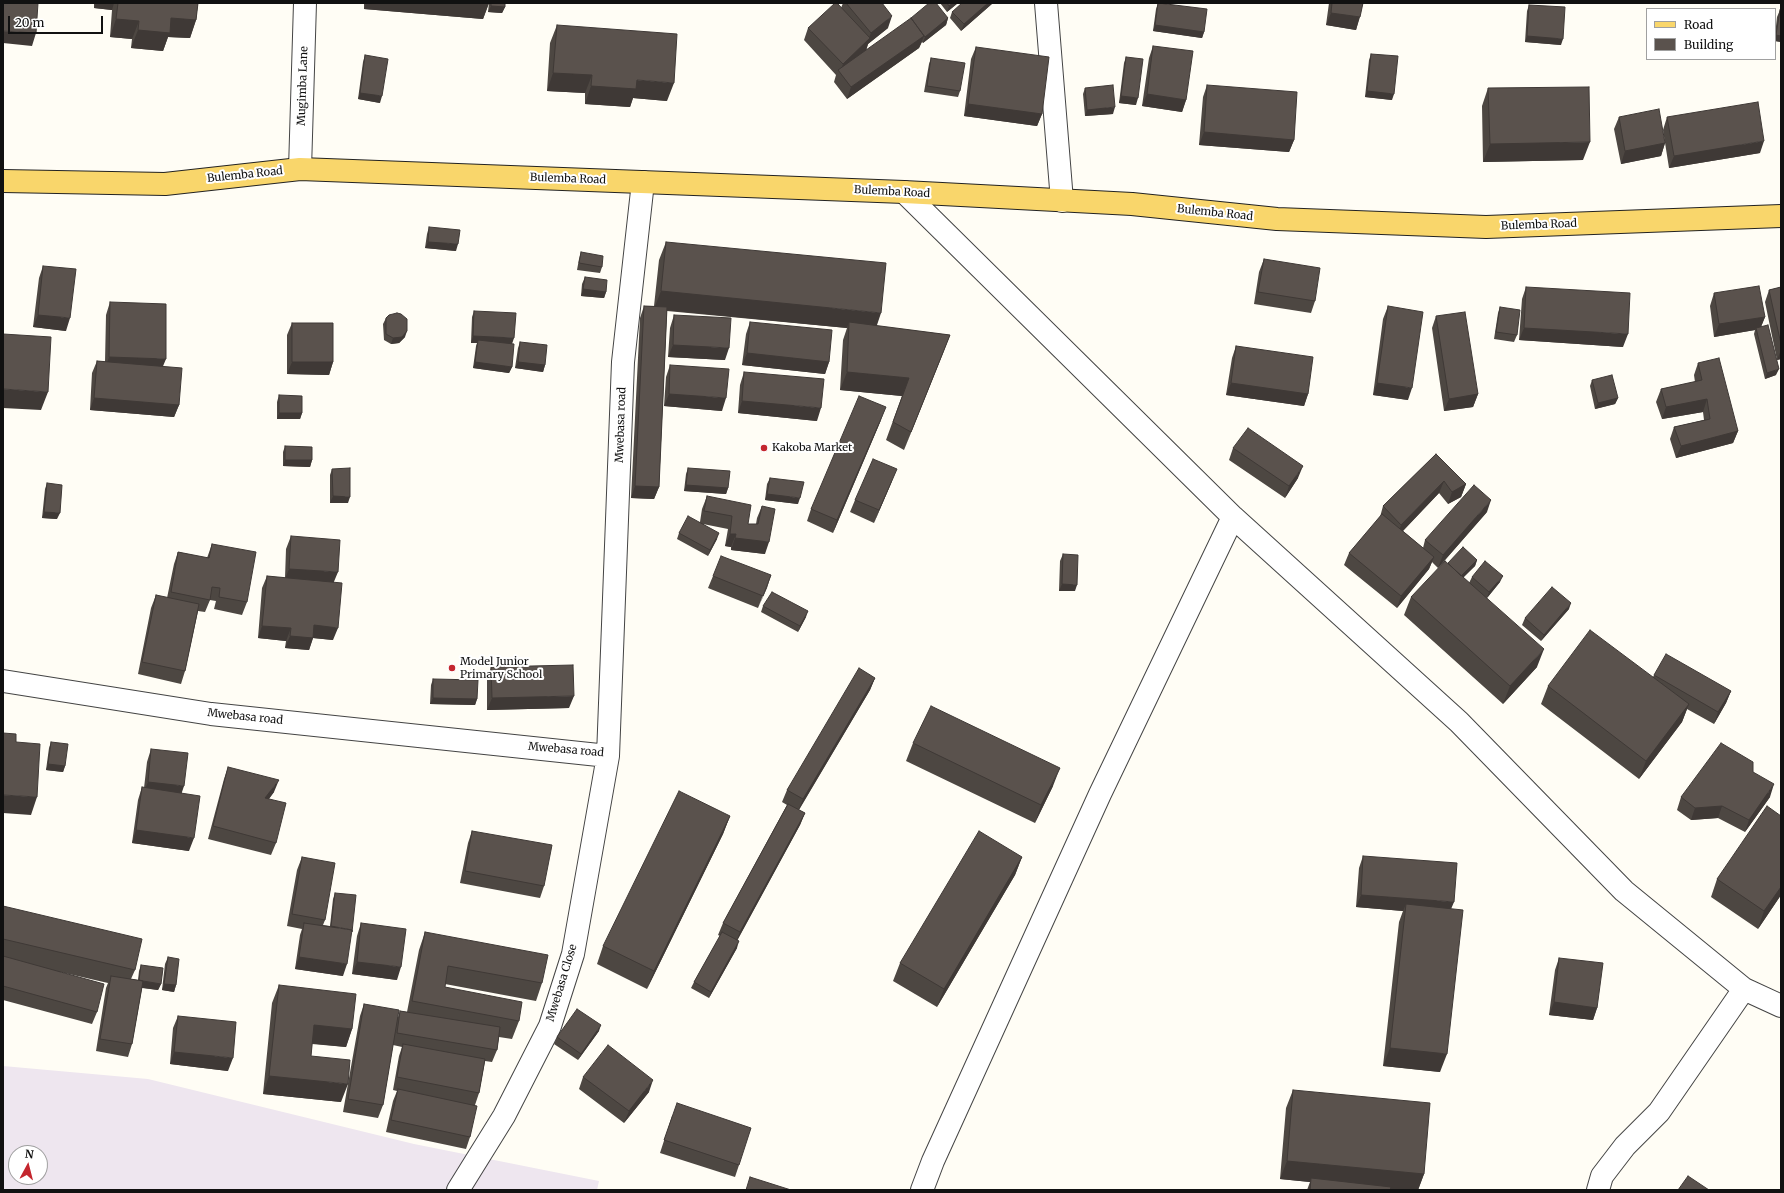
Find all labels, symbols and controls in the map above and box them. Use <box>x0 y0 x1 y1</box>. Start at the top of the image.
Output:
scale bar <box>10 8 105 34</box>
legend <box>1646 8 1776 60</box>
text: 20 m <box>15 15 44 30</box>
text: Road <box>1684 17 1713 32</box>
text: Building <box>1684 37 1733 52</box>
street label: Mugimba Lane <box>295 46 311 126</box>
street label: Bulemba Road <box>206 164 284 186</box>
street label: Bulemba Road <box>530 171 606 187</box>
street label: Bulemba Road <box>854 183 930 201</box>
street label: Bulemba Road <box>1176 202 1254 224</box>
street label: Bulemba Road <box>1501 217 1577 233</box>
street label: Mwebasa road <box>613 387 629 463</box>
place label: Kakoba Market <box>772 441 852 455</box>
marker: Kakoba Market <box>759 443 769 453</box>
place label: Model Junior Primary School <box>460 655 542 681</box>
marker: Model Junior Primary School <box>447 663 457 673</box>
street label: Mwebasa road <box>207 706 283 728</box>
street label: Mwebasa road <box>528 740 604 760</box>
street label: Mwebasa Close <box>544 943 580 1023</box>
north arrow <box>8 1145 48 1185</box>
text: N <box>24 1147 35 1162</box>

